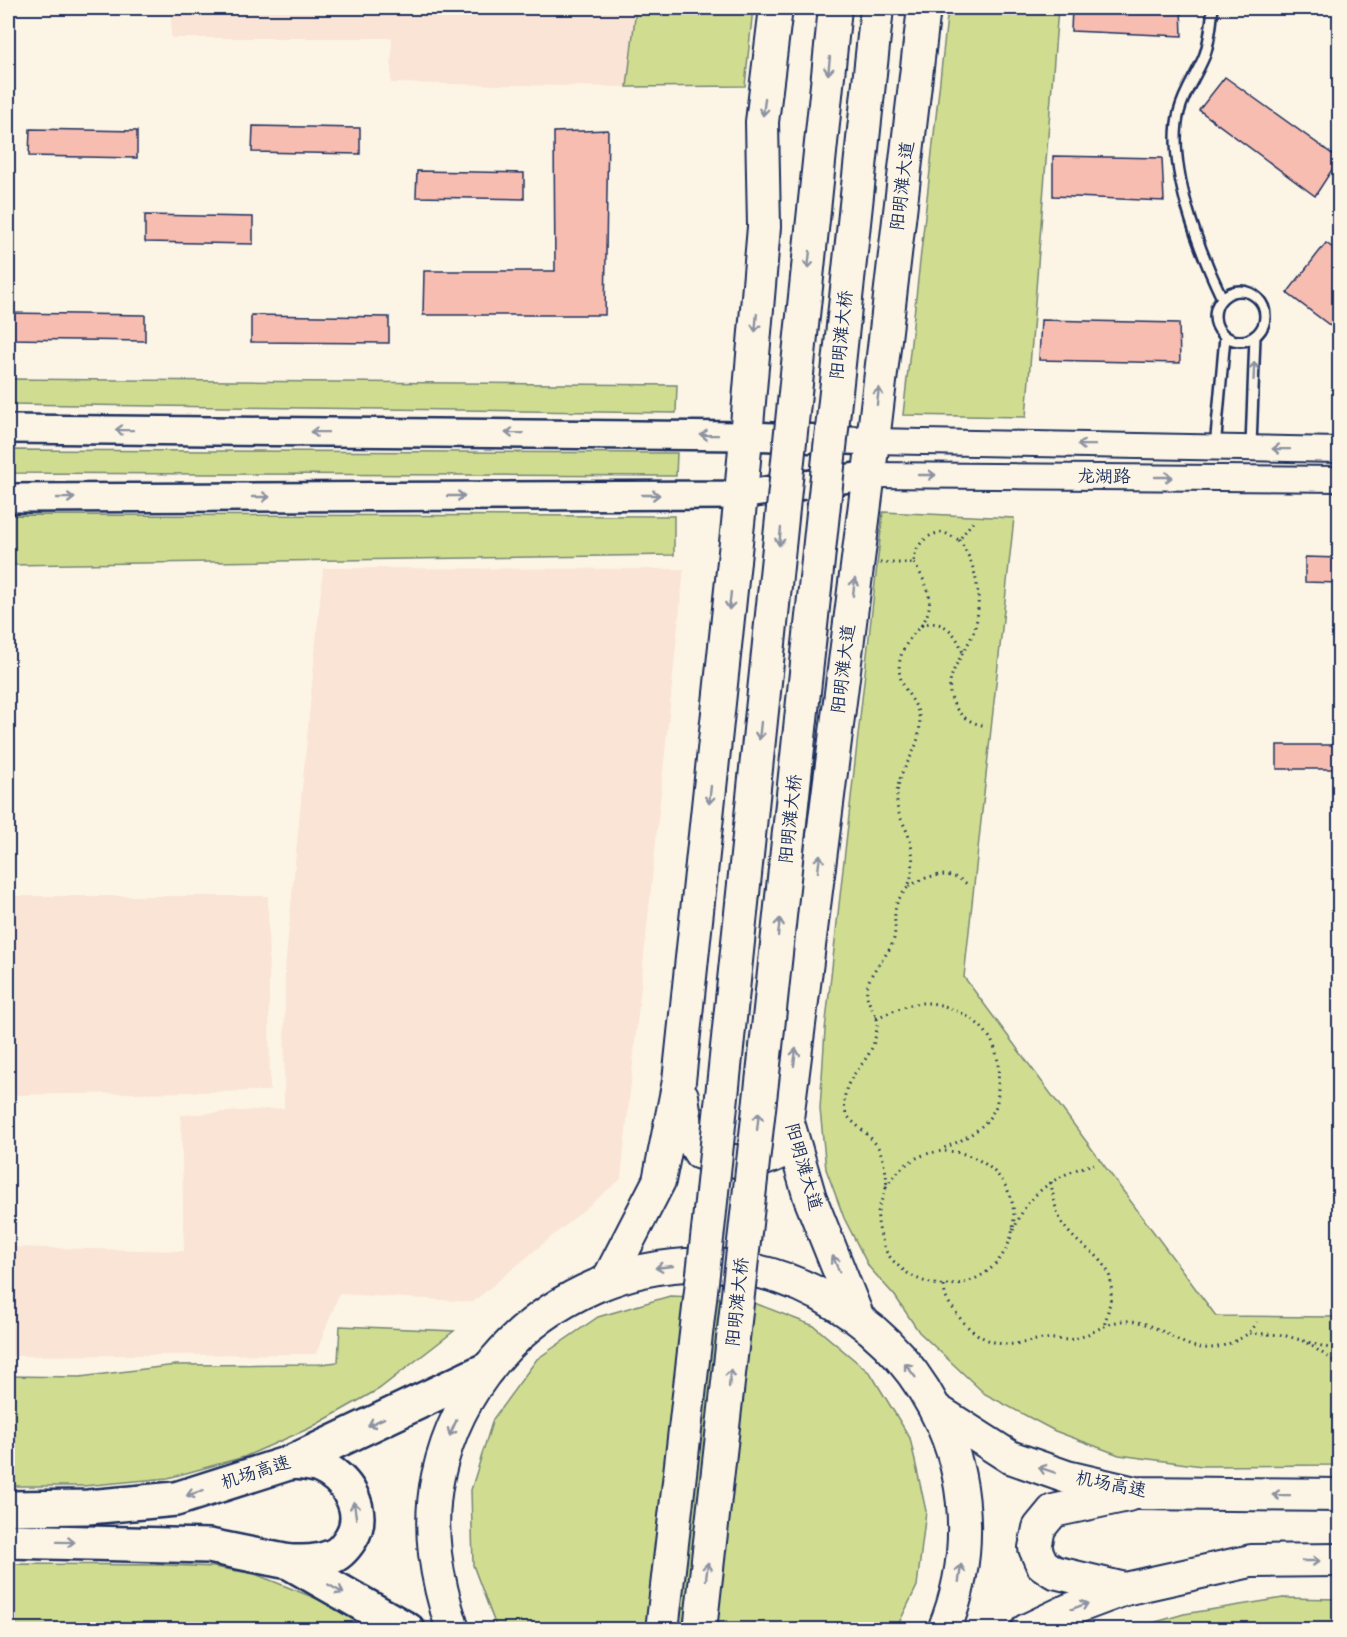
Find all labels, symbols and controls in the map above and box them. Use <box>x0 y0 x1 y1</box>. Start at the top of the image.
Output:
one-way arrow <box>823 55 834 75</box>
one-way arrow <box>758 97 769 117</box>
street label: 阳明滩大道 <box>886 140 920 232</box>
one-way arrow <box>803 249 814 269</box>
street label: 阳明滩大桥 <box>825 289 859 381</box>
one-way arrow <box>750 312 761 332</box>
one-way arrow <box>1248 362 1259 382</box>
one-way arrow <box>873 387 884 406</box>
one-way arrow <box>115 424 135 436</box>
one-way arrow <box>310 426 330 438</box>
one-way arrow <box>505 428 525 439</box>
one-way arrow <box>700 429 720 441</box>
one-way arrow <box>1077 439 1097 451</box>
one-way arrow <box>1272 443 1292 455</box>
street label: 龙湖路 <box>1077 465 1131 489</box>
one-way arrow <box>917 469 937 481</box>
one-way arrow <box>1154 471 1174 483</box>
one-way arrow <box>445 490 465 502</box>
one-way arrow <box>640 490 660 501</box>
one-way arrow <box>250 491 270 503</box>
one-way arrow <box>55 492 75 504</box>
one-way arrow <box>775 527 786 547</box>
one-way arrow <box>849 577 860 597</box>
one-way arrow <box>724 590 735 610</box>
street label: 阳明滩大道 <box>827 623 861 715</box>
one-way arrow <box>754 721 765 741</box>
street label: 阳明滩大桥 <box>774 773 808 865</box>
one-way arrow <box>704 784 715 804</box>
one-way arrow <box>814 854 825 874</box>
one-way arrow <box>774 918 785 938</box>
one-way arrow <box>789 1047 800 1067</box>
one-way arrow <box>753 1112 764 1132</box>
street label: 阳明滩大道 <box>779 1120 827 1214</box>
one-way arrow <box>830 1255 841 1274</box>
street label: 阳明滩大桥 <box>721 1256 755 1348</box>
one-way arrow <box>655 1262 675 1273</box>
one-way arrow <box>904 1362 916 1378</box>
one-way arrow <box>725 1368 736 1388</box>
one-way arrow <box>367 1417 385 1429</box>
one-way arrow <box>447 1419 459 1437</box>
street label: 机场高速 <box>218 1450 294 1496</box>
one-way arrow <box>1038 1464 1057 1475</box>
street label: 机场高速 <box>1073 1466 1149 1504</box>
one-way arrow <box>186 1488 205 1499</box>
one-way arrow <box>1272 1489 1292 1501</box>
one-way arrow <box>349 1501 360 1520</box>
one-way arrow <box>55 1536 75 1548</box>
one-way arrow <box>1301 1555 1321 1566</box>
one-way arrow <box>702 1562 713 1582</box>
one-way arrow <box>955 1564 966 1584</box>
one-way arrow <box>327 1583 344 1595</box>
one-way arrow <box>1070 1600 1089 1611</box>

